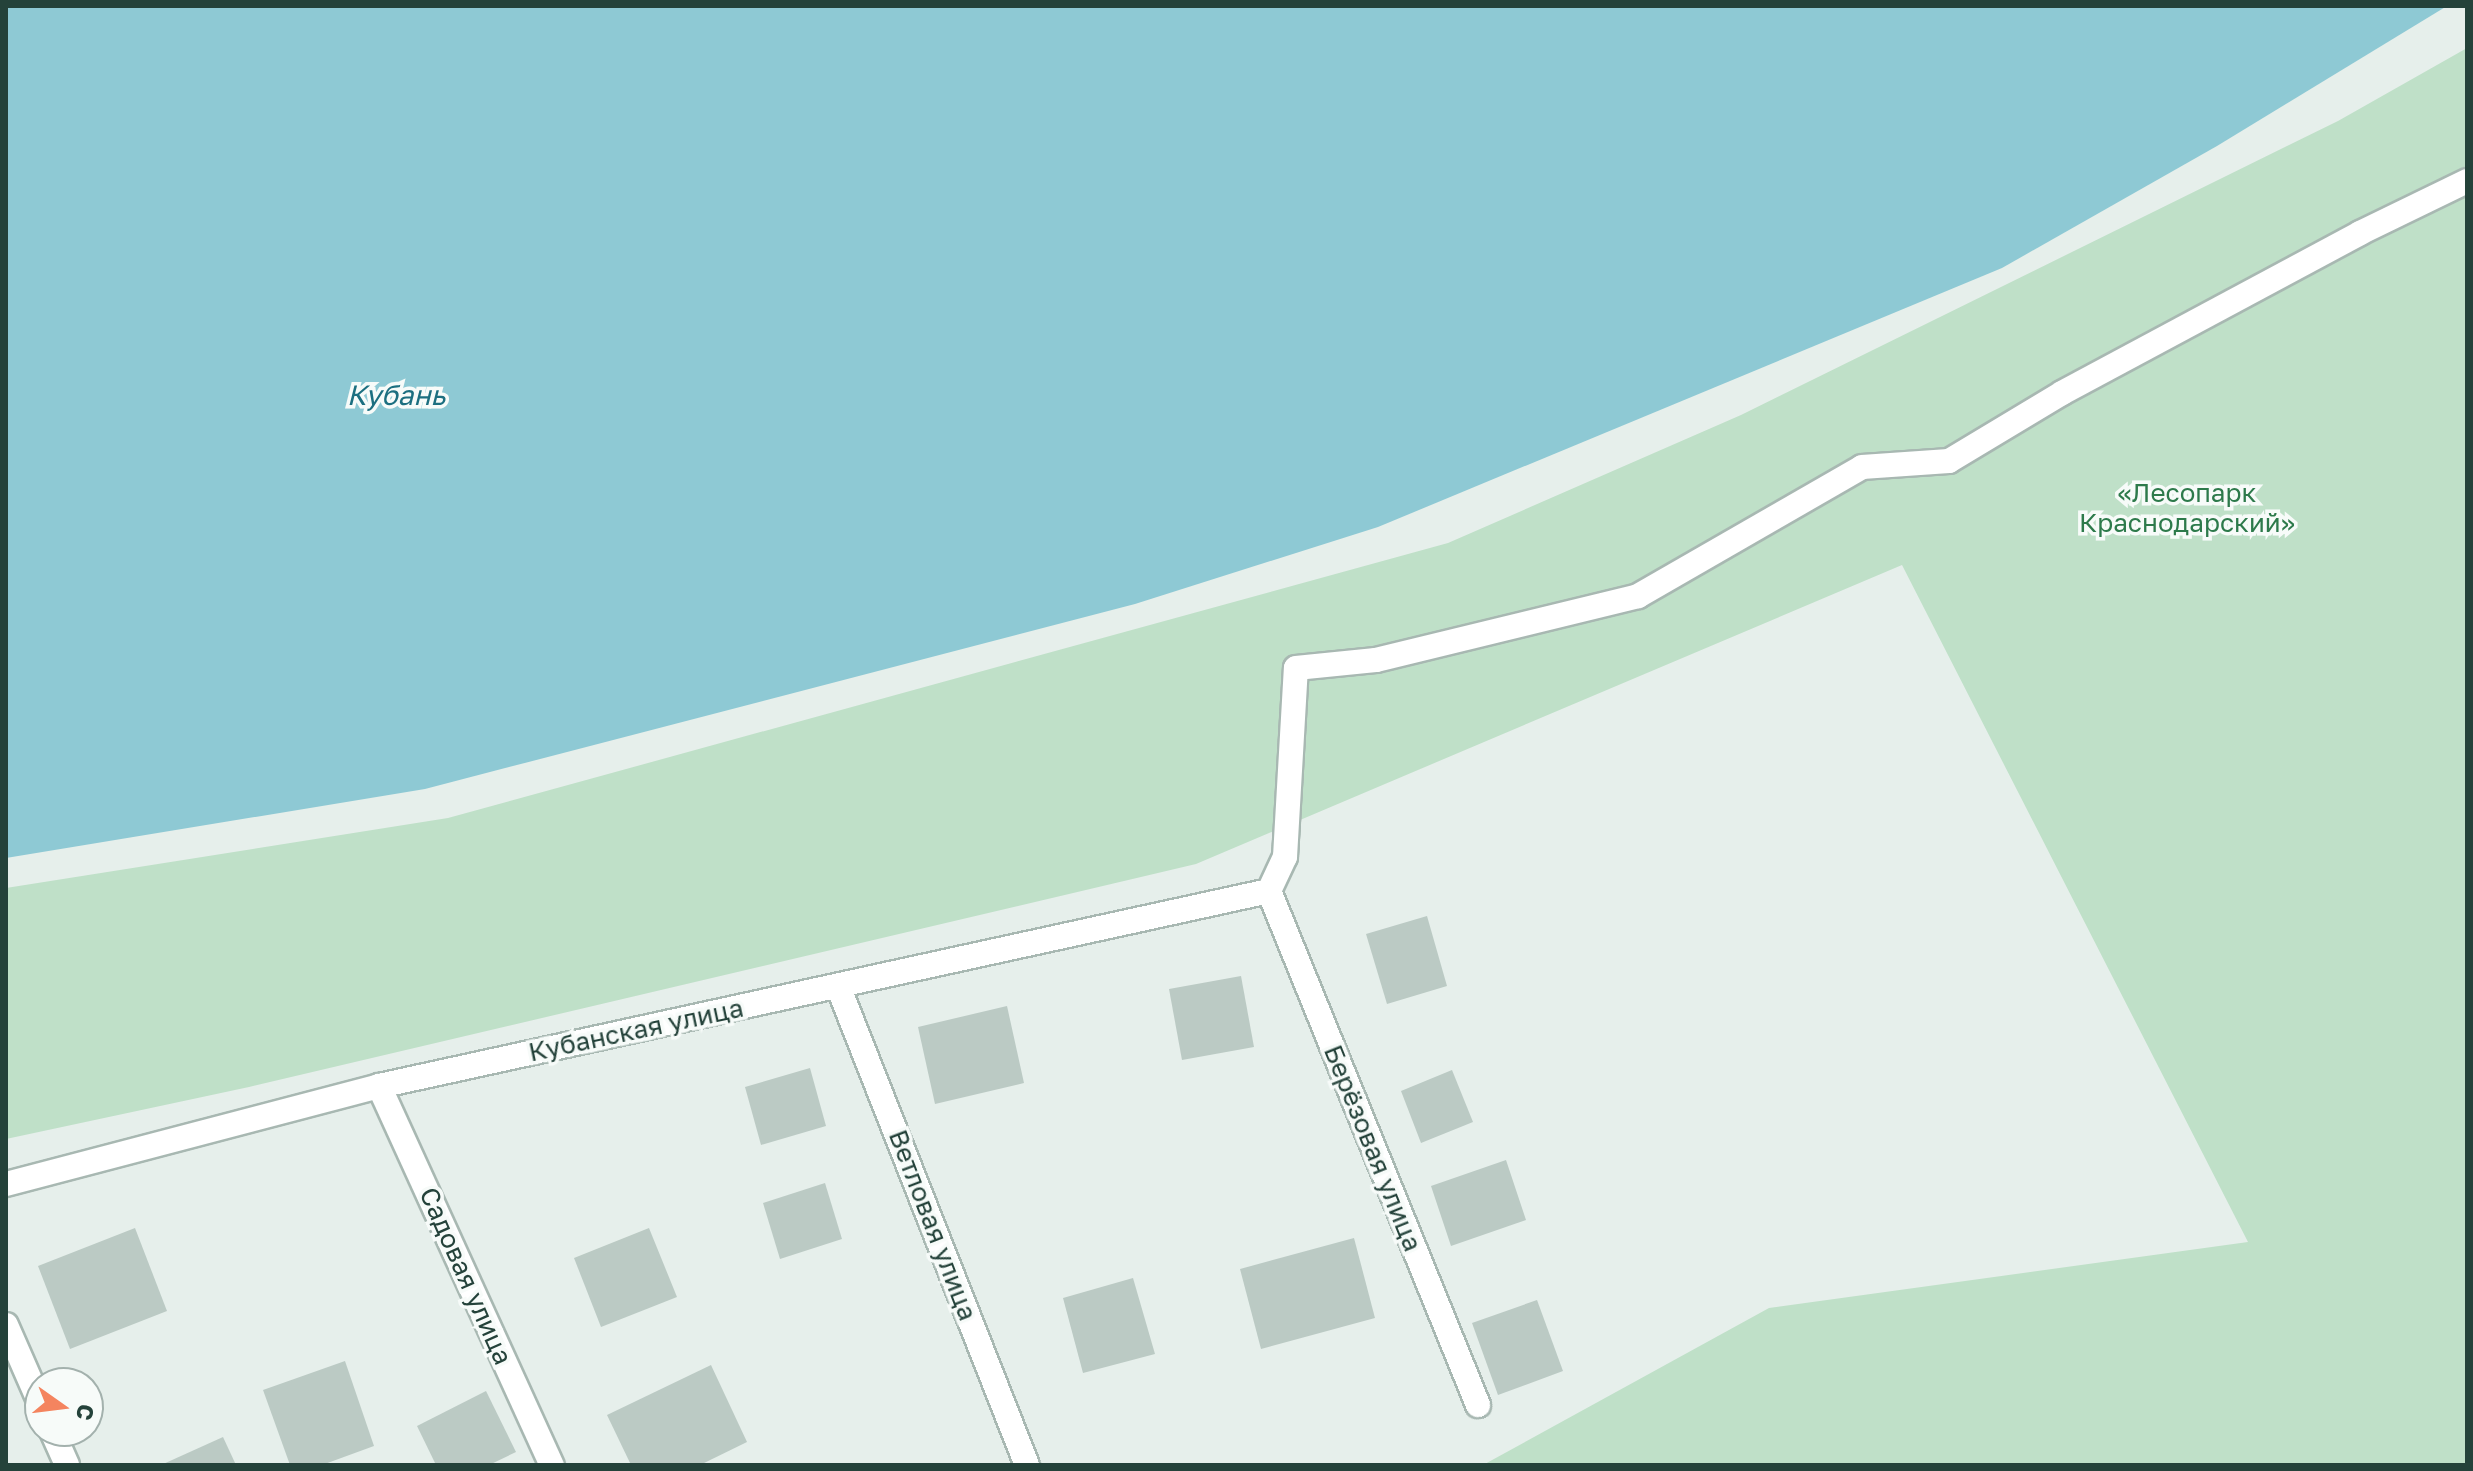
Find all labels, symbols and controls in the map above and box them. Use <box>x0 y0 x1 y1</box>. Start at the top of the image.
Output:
water label: Кубань <box>347 378 445 412</box>
park label: «Лесопарк Краснодарский» <box>2079 477 2295 538</box>
street label: Кубанская улица <box>526 992 746 1068</box>
street label: Берёзовая улица <box>1317 1040 1429 1256</box>
street label: Ветловая улица <box>882 1125 984 1325</box>
street label: Садовая улица <box>413 1183 519 1369</box>
north arrow <box>24 1367 104 1447</box>
text: С <box>71 1402 101 1423</box>

